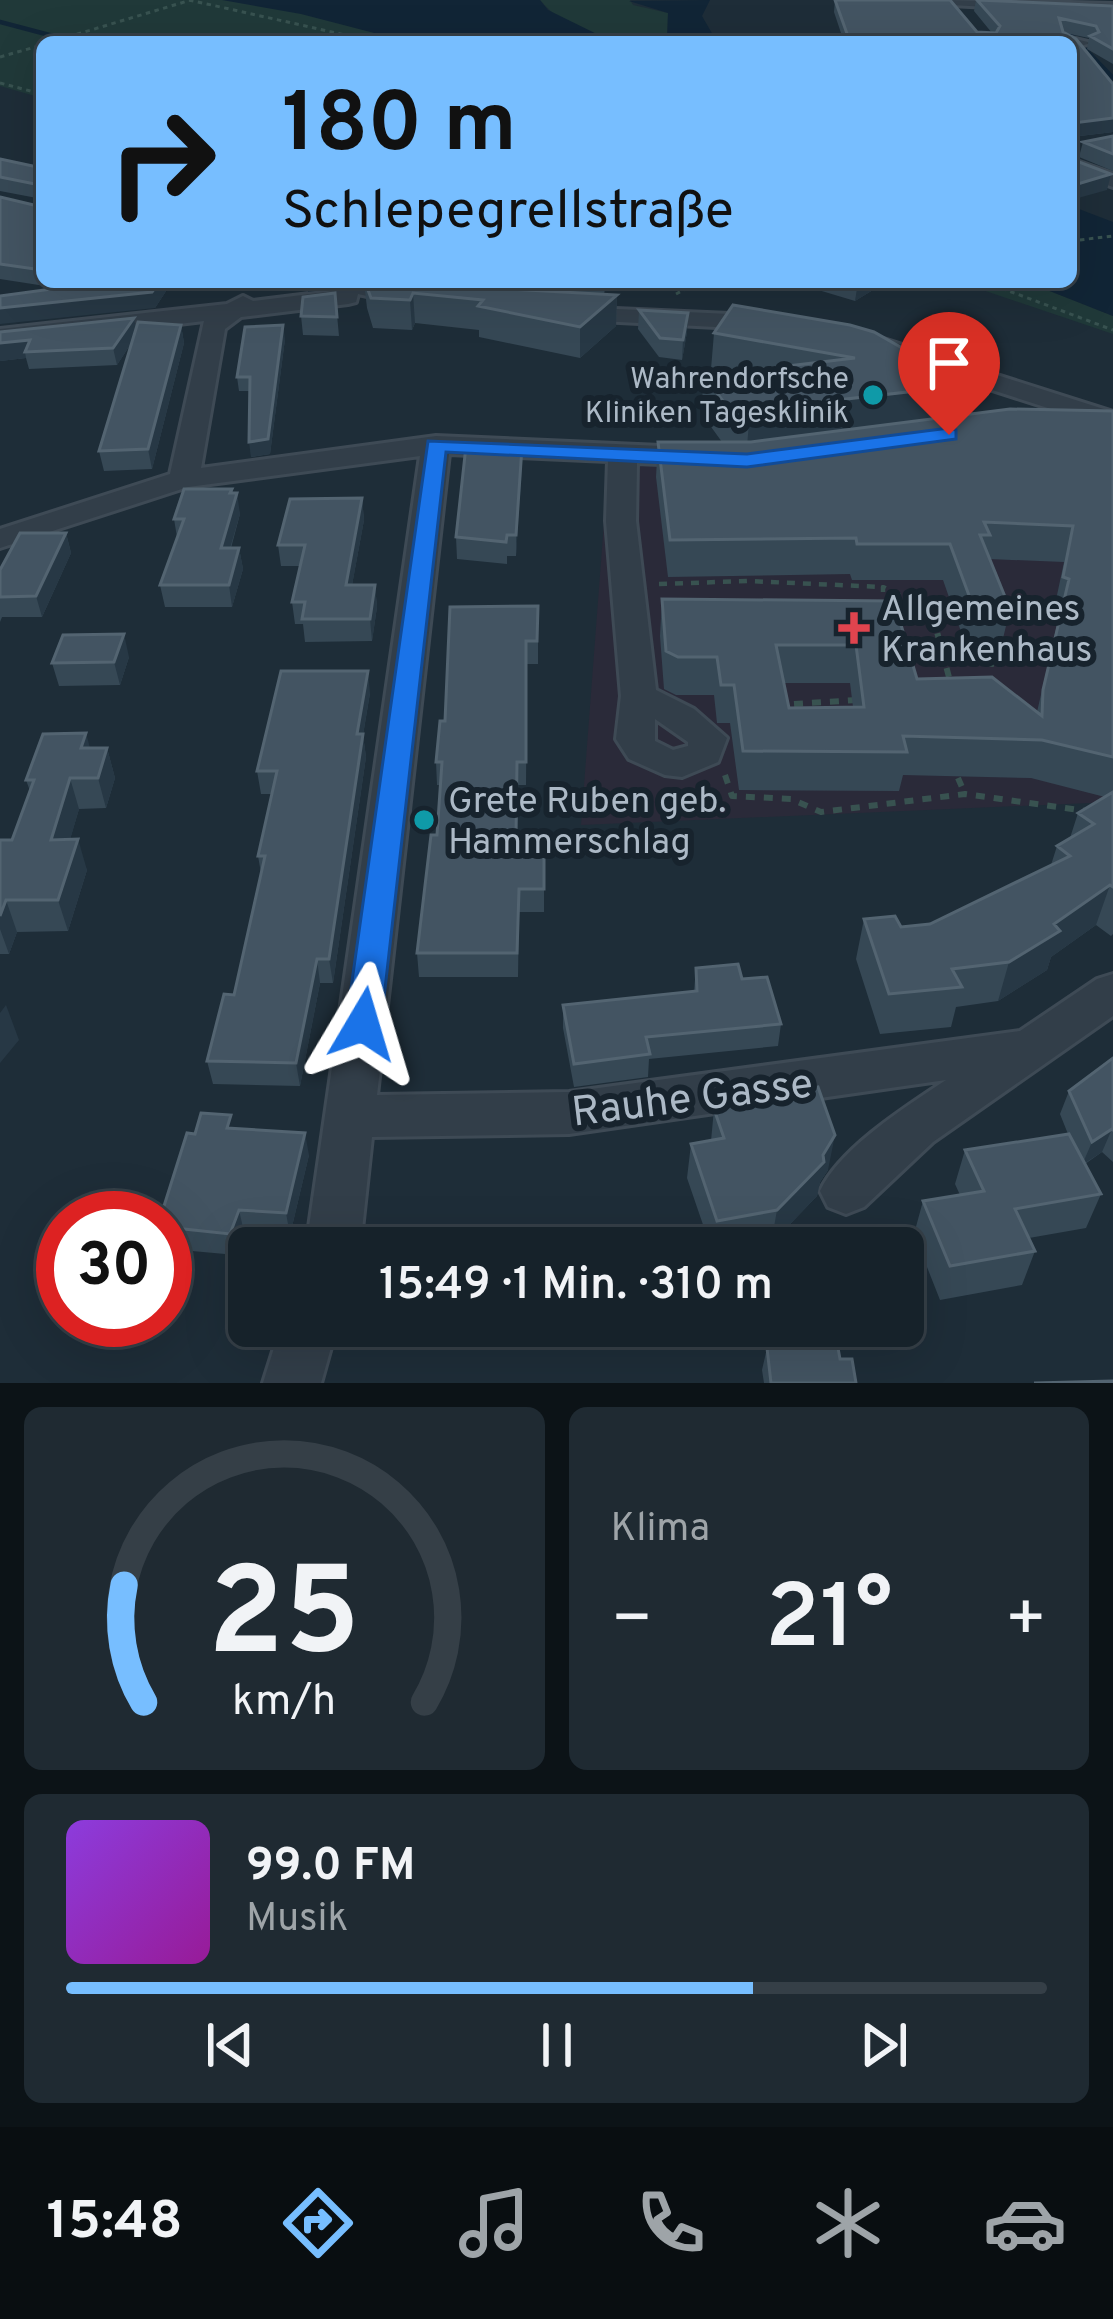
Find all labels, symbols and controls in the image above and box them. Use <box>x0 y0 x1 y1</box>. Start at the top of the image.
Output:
text: 180 m <box>282 75 517 181</box>
icon: right <box>84 84 240 240</box>
text: Schlepegrellstraße <box>282 179 734 248</box>
pin <box>898 312 1000 435</box>
icon: arrive <box>916 330 982 396</box>
place label: Wahrendorfsche Kliniken Tagesklinik <box>585 362 849 433</box>
marker: Wahrendorfsche Kliniken Tagesklinik <box>860 382 886 408</box>
place label: Allgemeines Krankenhaus <box>881 588 1092 675</box>
marker: Allgemeines Krankenhaus <box>838 612 870 644</box>
place label: Grete Ruben geb. Hammerschlag <box>448 780 726 867</box>
marker: Grete Ruben geb. Hammerschlag <box>411 807 437 833</box>
position arrow <box>300 961 426 1087</box>
street label: Rauhe Gasse <box>569 1059 816 1142</box>
speed limit sign: 30 <box>36 1191 192 1347</box>
text: 15:49 · 1 Min. · 310 m <box>379 1258 773 1315</box>
text: Klima <box>611 1506 710 1555</box>
text: 25 <box>208 1541 361 1699</box>
text: 21° <box>765 1566 893 1679</box>
text: − <box>611 1581 653 1664</box>
text: + <box>1004 1581 1047 1664</box>
text: km/h <box>232 1675 336 1729</box>
text: 99.0 FM <box>246 1839 415 1896</box>
text: Musik <box>246 1896 348 1945</box>
icon: previous <box>197 2012 263 2078</box>
icon: pause <box>524 2012 590 2078</box>
icon: next <box>851 2012 917 2078</box>
icon: directions <box>276 2181 360 2265</box>
icon: music <box>452 2181 536 2265</box>
icon: phone <box>629 2181 713 2265</box>
icon: climate <box>806 2181 890 2265</box>
icon: car <box>983 2181 1067 2265</box>
text: 15:48 <box>46 2189 183 2258</box>

